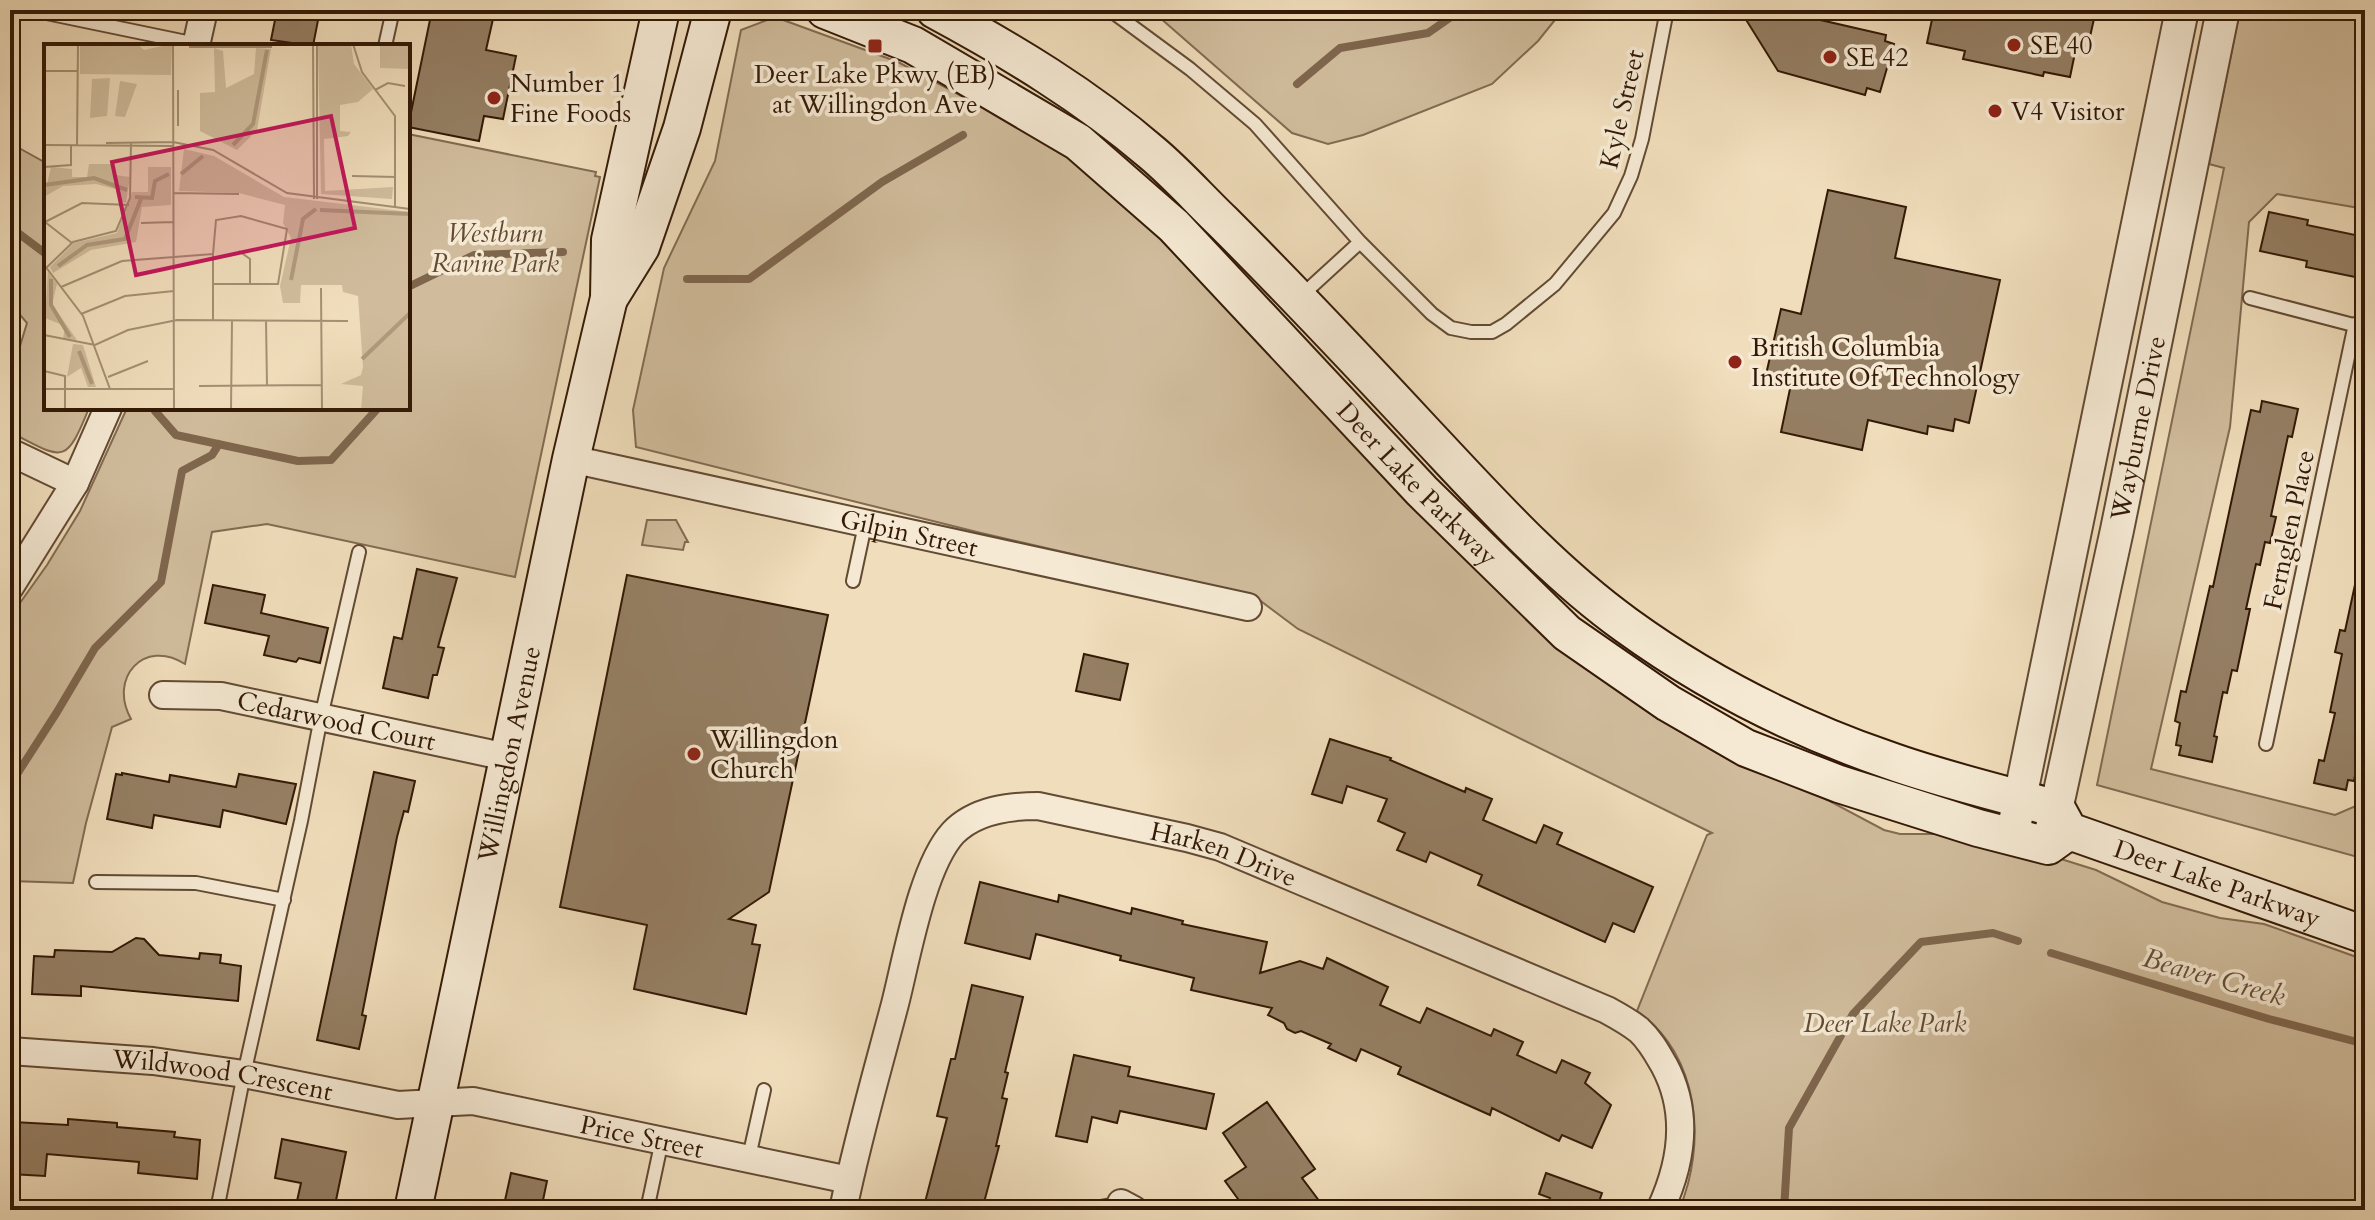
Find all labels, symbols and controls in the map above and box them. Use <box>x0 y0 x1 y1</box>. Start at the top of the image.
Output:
place label: SE 40 <box>2030 28 2093 63</box>
marker: SE 40 <box>2005 36 2023 54</box>
marker: Deer Lake Pkwy (EB) at Willingdon Ave <box>866 37 884 55</box>
place label: SE 42 <box>1846 40 1909 75</box>
inset map <box>44 44 410 410</box>
street label: Kyle Street <box>1591 46 1653 172</box>
marker: SE 42 <box>1821 48 1839 66</box>
place label: Deer Lake Pkwy (EB) at Willingdon Ave <box>754 57 996 122</box>
place label: Number 1 Fine Foods <box>510 66 631 131</box>
marker: Number 1 Fine Foods <box>485 89 503 107</box>
place label: V4 Visitor <box>2011 94 2125 129</box>
marker: V4 Visitor <box>1986 102 2004 120</box>
park label: Westburn Ravine Park <box>431 216 559 281</box>
place label: British Columbia Institute Of Technology <box>1751 330 2021 395</box>
street label: Wayburne Drive <box>2102 333 2174 525</box>
marker: British Columbia Institute Of Technology <box>1726 353 1744 371</box>
street label: Deer Lake Parkway <box>1329 394 1506 574</box>
street label: Fernglen Place <box>2255 447 2323 613</box>
street label: Gilpin Street <box>837 501 981 565</box>
street label: Willingdon Avenue <box>469 643 549 866</box>
street label: Cedarwood Court <box>234 682 439 759</box>
place label: Willingdon Church <box>709 722 839 787</box>
marker: Willingdon Church <box>685 745 703 763</box>
street label: Harken Drive <box>1147 813 1302 895</box>
street label: Deer Lake Parkway <box>2109 831 2326 936</box>
water label: Beaver Creek <box>2138 939 2290 1015</box>
park label: Deer Lake Park <box>1804 1006 1967 1041</box>
street label: Wildwood Crescent <box>110 1041 336 1109</box>
street label: Price Street <box>577 1106 707 1166</box>

